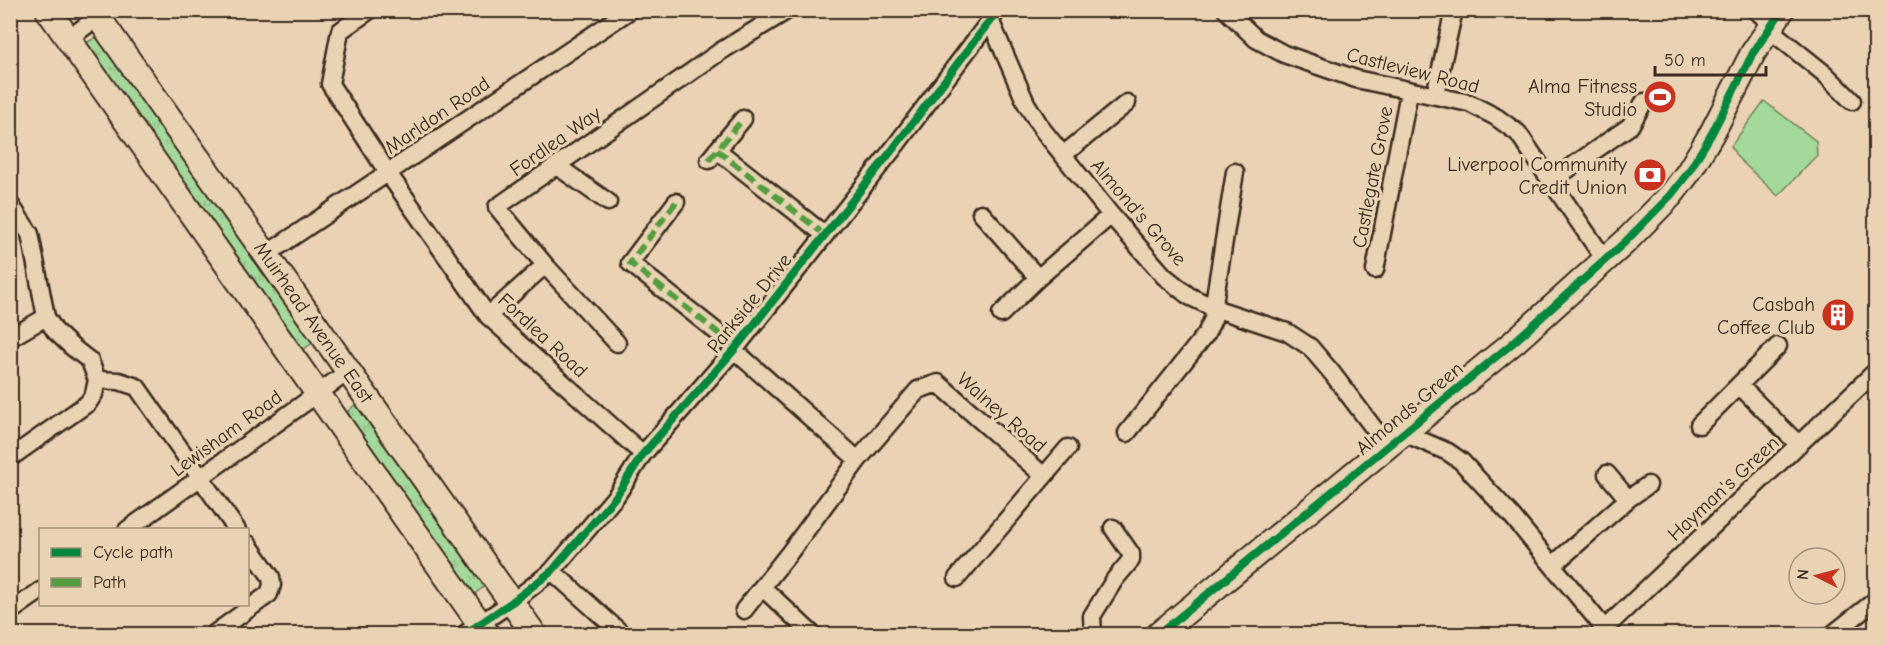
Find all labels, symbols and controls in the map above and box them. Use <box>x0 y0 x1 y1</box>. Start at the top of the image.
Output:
scale bar <box>1655 39 1766 77</box>
street label: Castleview Road <box>1344 43 1482 98</box>
text: 50 m <box>1664 50 1706 71</box>
street label: Marldon Road <box>380 72 494 159</box>
place label: Alma Fitness Studio <box>1528 75 1637 121</box>
sports icon: Alma Fitness Studio <box>1642 79 1678 115</box>
street label: Fordlea Way <box>505 102 605 181</box>
street label: Castlegate Grove <box>1347 104 1398 250</box>
place label: Liverpool Community Credit Union <box>1447 153 1627 199</box>
street label: Almond's Grove <box>1086 154 1191 270</box>
bank icon: Liverpool Community Credit Union <box>1632 157 1668 193</box>
street label: Muirhead Avenue East <box>249 237 379 408</box>
street label: Parkside Drive <box>702 249 797 358</box>
street label: Fordlea Road <box>493 288 592 382</box>
place label: Casbah Coffee Club <box>1717 293 1815 339</box>
building icon: Casbah Coffee Club <box>1820 297 1856 333</box>
street label: Almonds Green <box>1351 357 1468 460</box>
street label: Walney Road <box>952 367 1051 457</box>
street label: Lewisham Road <box>166 385 286 481</box>
street label: Hayman's Green <box>1663 431 1784 546</box>
legend <box>39 528 249 606</box>
text: Cycle path <box>93 542 173 563</box>
north arrow <box>1787 546 1847 606</box>
text: N <box>1794 568 1813 581</box>
text: Path <box>93 572 126 593</box>

